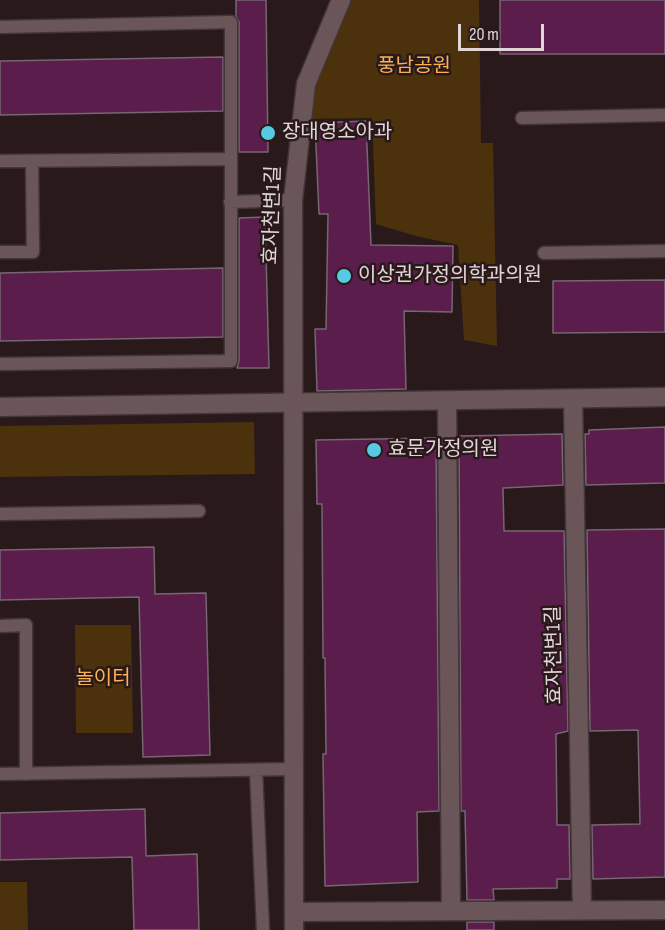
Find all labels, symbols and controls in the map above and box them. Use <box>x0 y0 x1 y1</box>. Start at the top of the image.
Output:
scale bar <box>461 12 546 50</box>
text: 20 m <box>469 24 499 45</box>
park label: 풍남공원 <box>377 55 451 79</box>
place label: 장대영소아과 <box>282 121 392 145</box>
marker: 장대영소아과 <box>259 124 277 142</box>
street label: 효자천변1길 <box>259 165 287 265</box>
place label: 이상권가정의학과의원 <box>358 264 542 288</box>
marker: 이상권가정의학과의원 <box>335 267 353 285</box>
place label: 효문가정의원 <box>388 438 498 462</box>
marker: 효문가정의원 <box>365 441 383 459</box>
street label: 효자천변1길 <box>542 605 568 705</box>
park label: 놀이터 <box>75 667 131 691</box>

